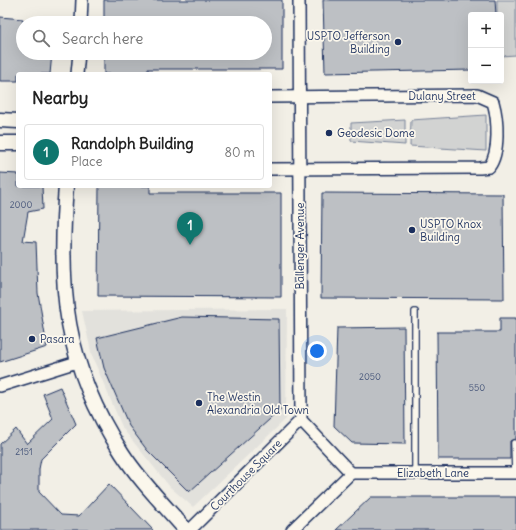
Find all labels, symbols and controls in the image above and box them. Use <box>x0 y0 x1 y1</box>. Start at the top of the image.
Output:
map controls <box>468 12 504 84</box>
button: + <box>468 12 504 48</box>
search box <box>16 16 272 60</box>
icon: search <box>30 27 52 49</box>
text: Search here <box>62 29 143 48</box>
place label: USPTO Jefferson Building <box>307 29 390 56</box>
marker: USPTO Jefferson Building <box>393 37 403 47</box>
button: − <box>468 48 504 84</box>
text: Nearby <box>32 87 88 109</box>
street label: Dulany Street <box>408 89 476 103</box>
place label: Geodesic Dome <box>337 126 415 140</box>
marker: Geodesic Dome <box>324 128 334 138</box>
text: Randolph Building <box>71 134 194 153</box>
text: 1 <box>43 144 49 161</box>
text: 80 m <box>224 144 255 161</box>
text: Place <box>71 153 102 170</box>
house number: 2000 <box>10 199 32 210</box>
street label: Ballenger Avenue <box>293 203 307 289</box>
pin: 1 <box>177 212 203 245</box>
place label: USPTO Knox Building <box>420 217 482 244</box>
marker: USPTO Knox Building <box>407 225 417 235</box>
place label: Pasara <box>40 332 75 346</box>
marker: Pasara <box>27 334 37 344</box>
your location <box>307 341 327 361</box>
house number: 2050 <box>359 371 381 382</box>
house number: 550 <box>469 382 485 393</box>
place label: The Westin Alexandria Old Town <box>207 390 309 417</box>
marker: The Westin Alexandria Old Town <box>194 398 204 408</box>
street label: Courthouse Square <box>207 436 285 514</box>
house number: 2151 <box>15 446 33 457</box>
street label: Elizabeth Lane <box>397 466 469 480</box>

